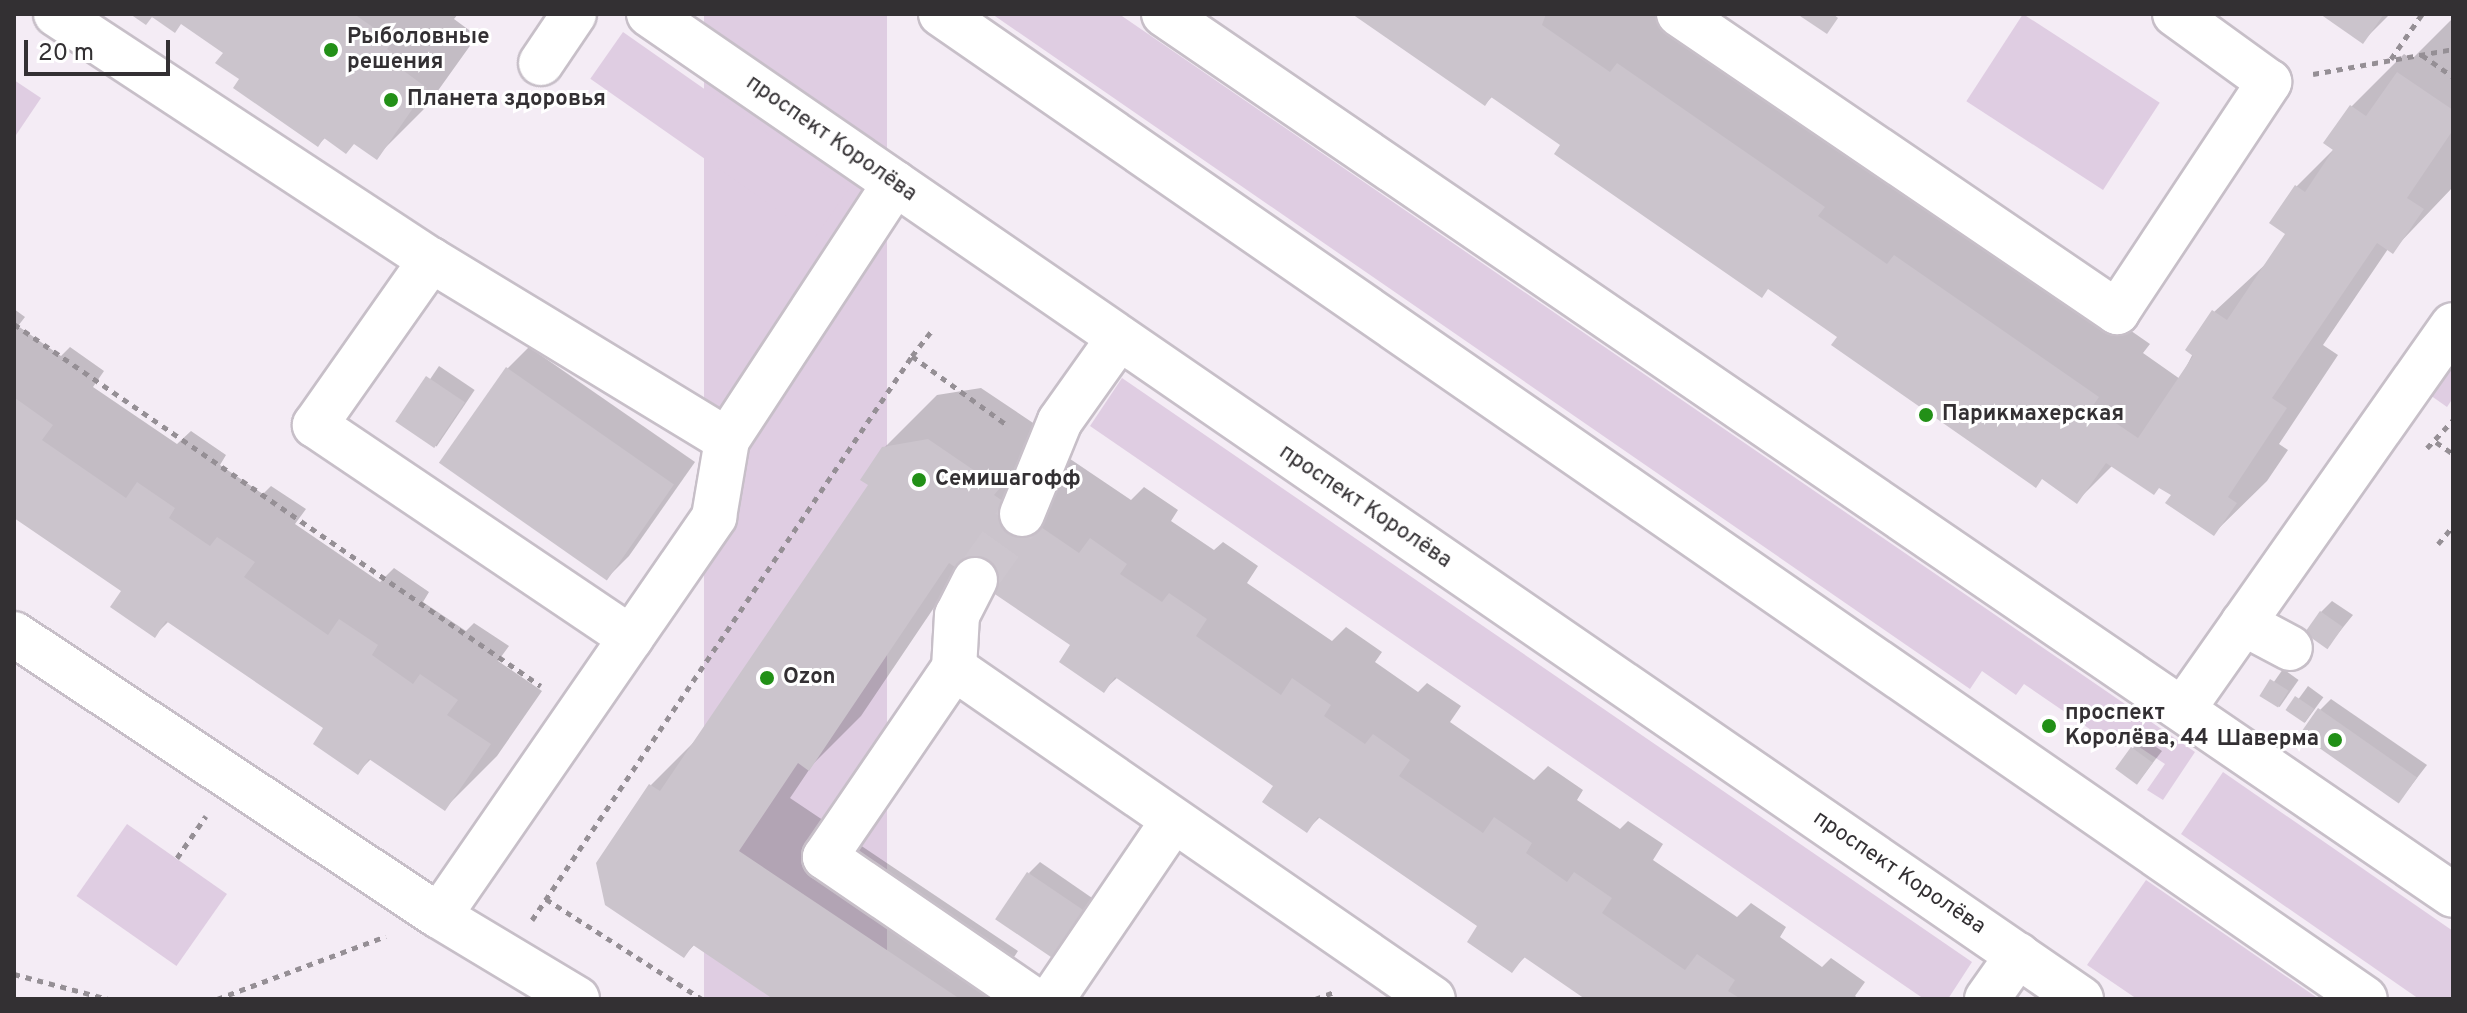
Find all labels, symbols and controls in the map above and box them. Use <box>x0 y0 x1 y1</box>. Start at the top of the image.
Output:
scale bar <box>28 24 174 74</box>
place label: Рыболовные решения <box>347 24 489 76</box>
text: 20 m <box>38 39 94 69</box>
marker: Рыболовные решения <box>322 41 340 59</box>
street label: проспект Королёва <box>741 70 921 208</box>
place label: Планета здоровья <box>407 87 606 113</box>
marker: Планета здоровья <box>382 91 400 109</box>
place label: Парикмахерская <box>1942 402 2124 428</box>
marker: Парикмахерская <box>1917 406 1935 424</box>
street label: проспект Королёва <box>1274 439 1456 575</box>
place label: Семишагофф <box>935 467 1081 493</box>
marker: Семишагофф <box>910 471 928 489</box>
place label: Ozon <box>783 665 836 691</box>
marker: Ozon <box>758 669 776 687</box>
place label: проспект Королёва, 44 <box>2065 700 2209 752</box>
marker: проспект Королёва, 44 <box>2040 717 2058 735</box>
place label: Шаверма <box>2217 727 2319 753</box>
marker: Шаверма <box>2326 731 2344 749</box>
street label: проспект Королёва <box>1808 805 1990 941</box>

